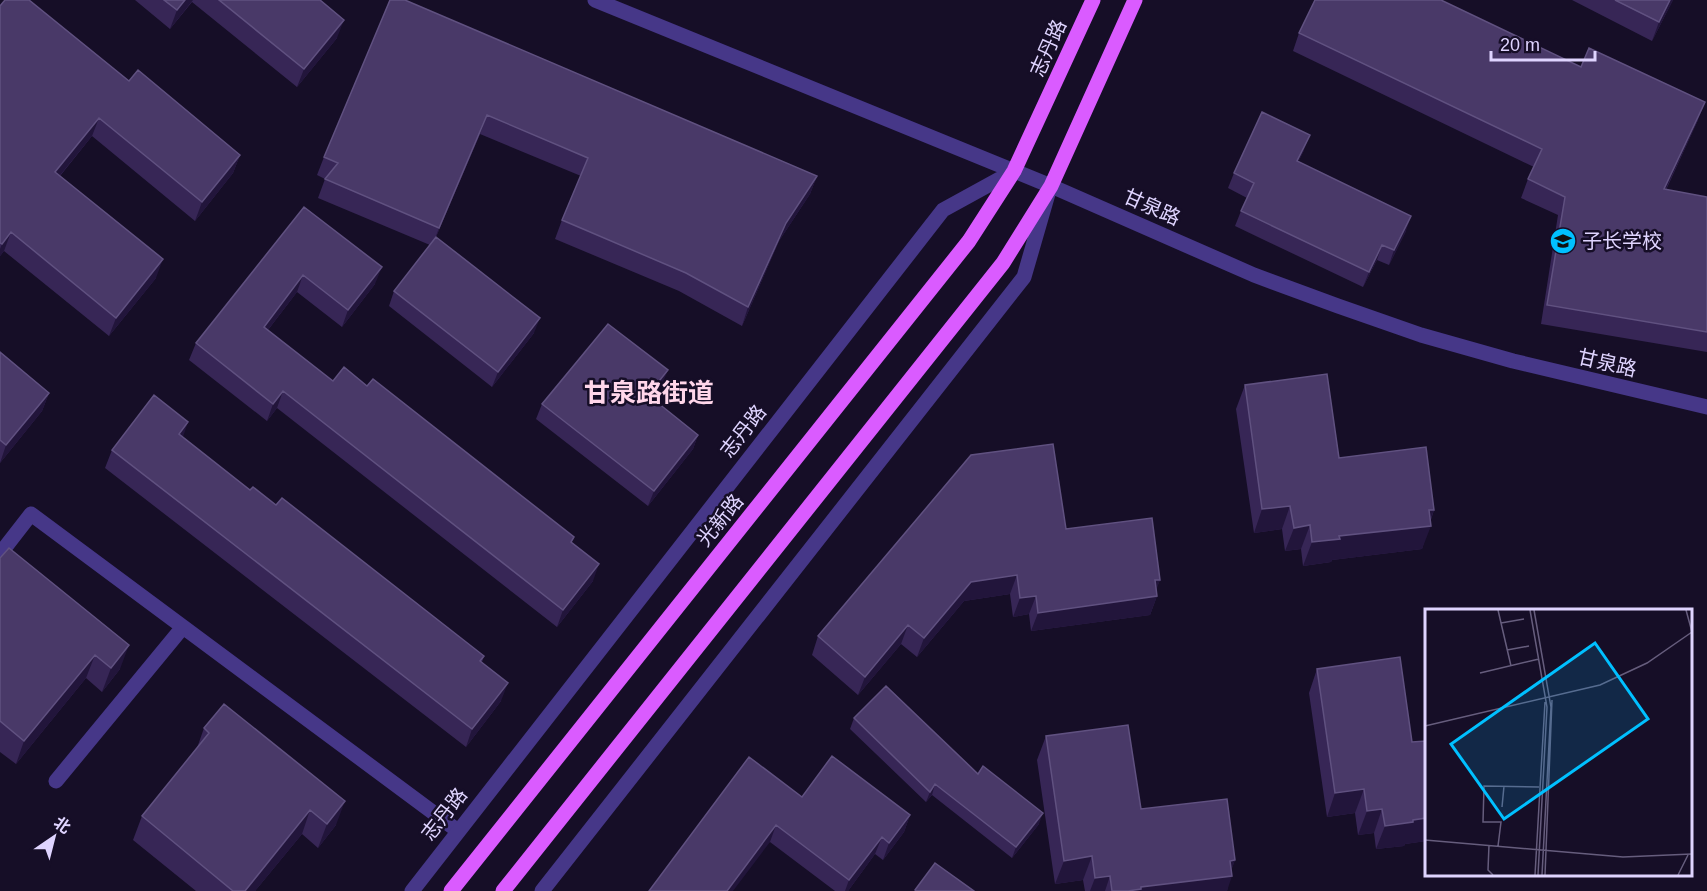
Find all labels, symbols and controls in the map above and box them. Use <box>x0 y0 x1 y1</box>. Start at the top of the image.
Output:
street label: 志丹路 <box>1026 16 1070 80</box>
scale bar <box>1491 24 1594 62</box>
text: 20 m <box>1500 35 1540 55</box>
street label: 甘泉路 <box>1120 185 1184 229</box>
school or university icon: 子长学校 <box>1548 226 1578 256</box>
place label: 子长学校 <box>1582 230 1662 252</box>
street label: 甘泉路 <box>1575 346 1639 380</box>
district label: 甘泉路街道 <box>584 378 714 408</box>
street label: 志丹路 <box>716 401 770 461</box>
street label: 光新路 <box>693 490 747 550</box>
inset map <box>1425 609 1692 876</box>
street label: 志丹路 <box>417 784 471 844</box>
north arrow <box>24 807 84 867</box>
text: 北 <box>51 814 74 837</box>

